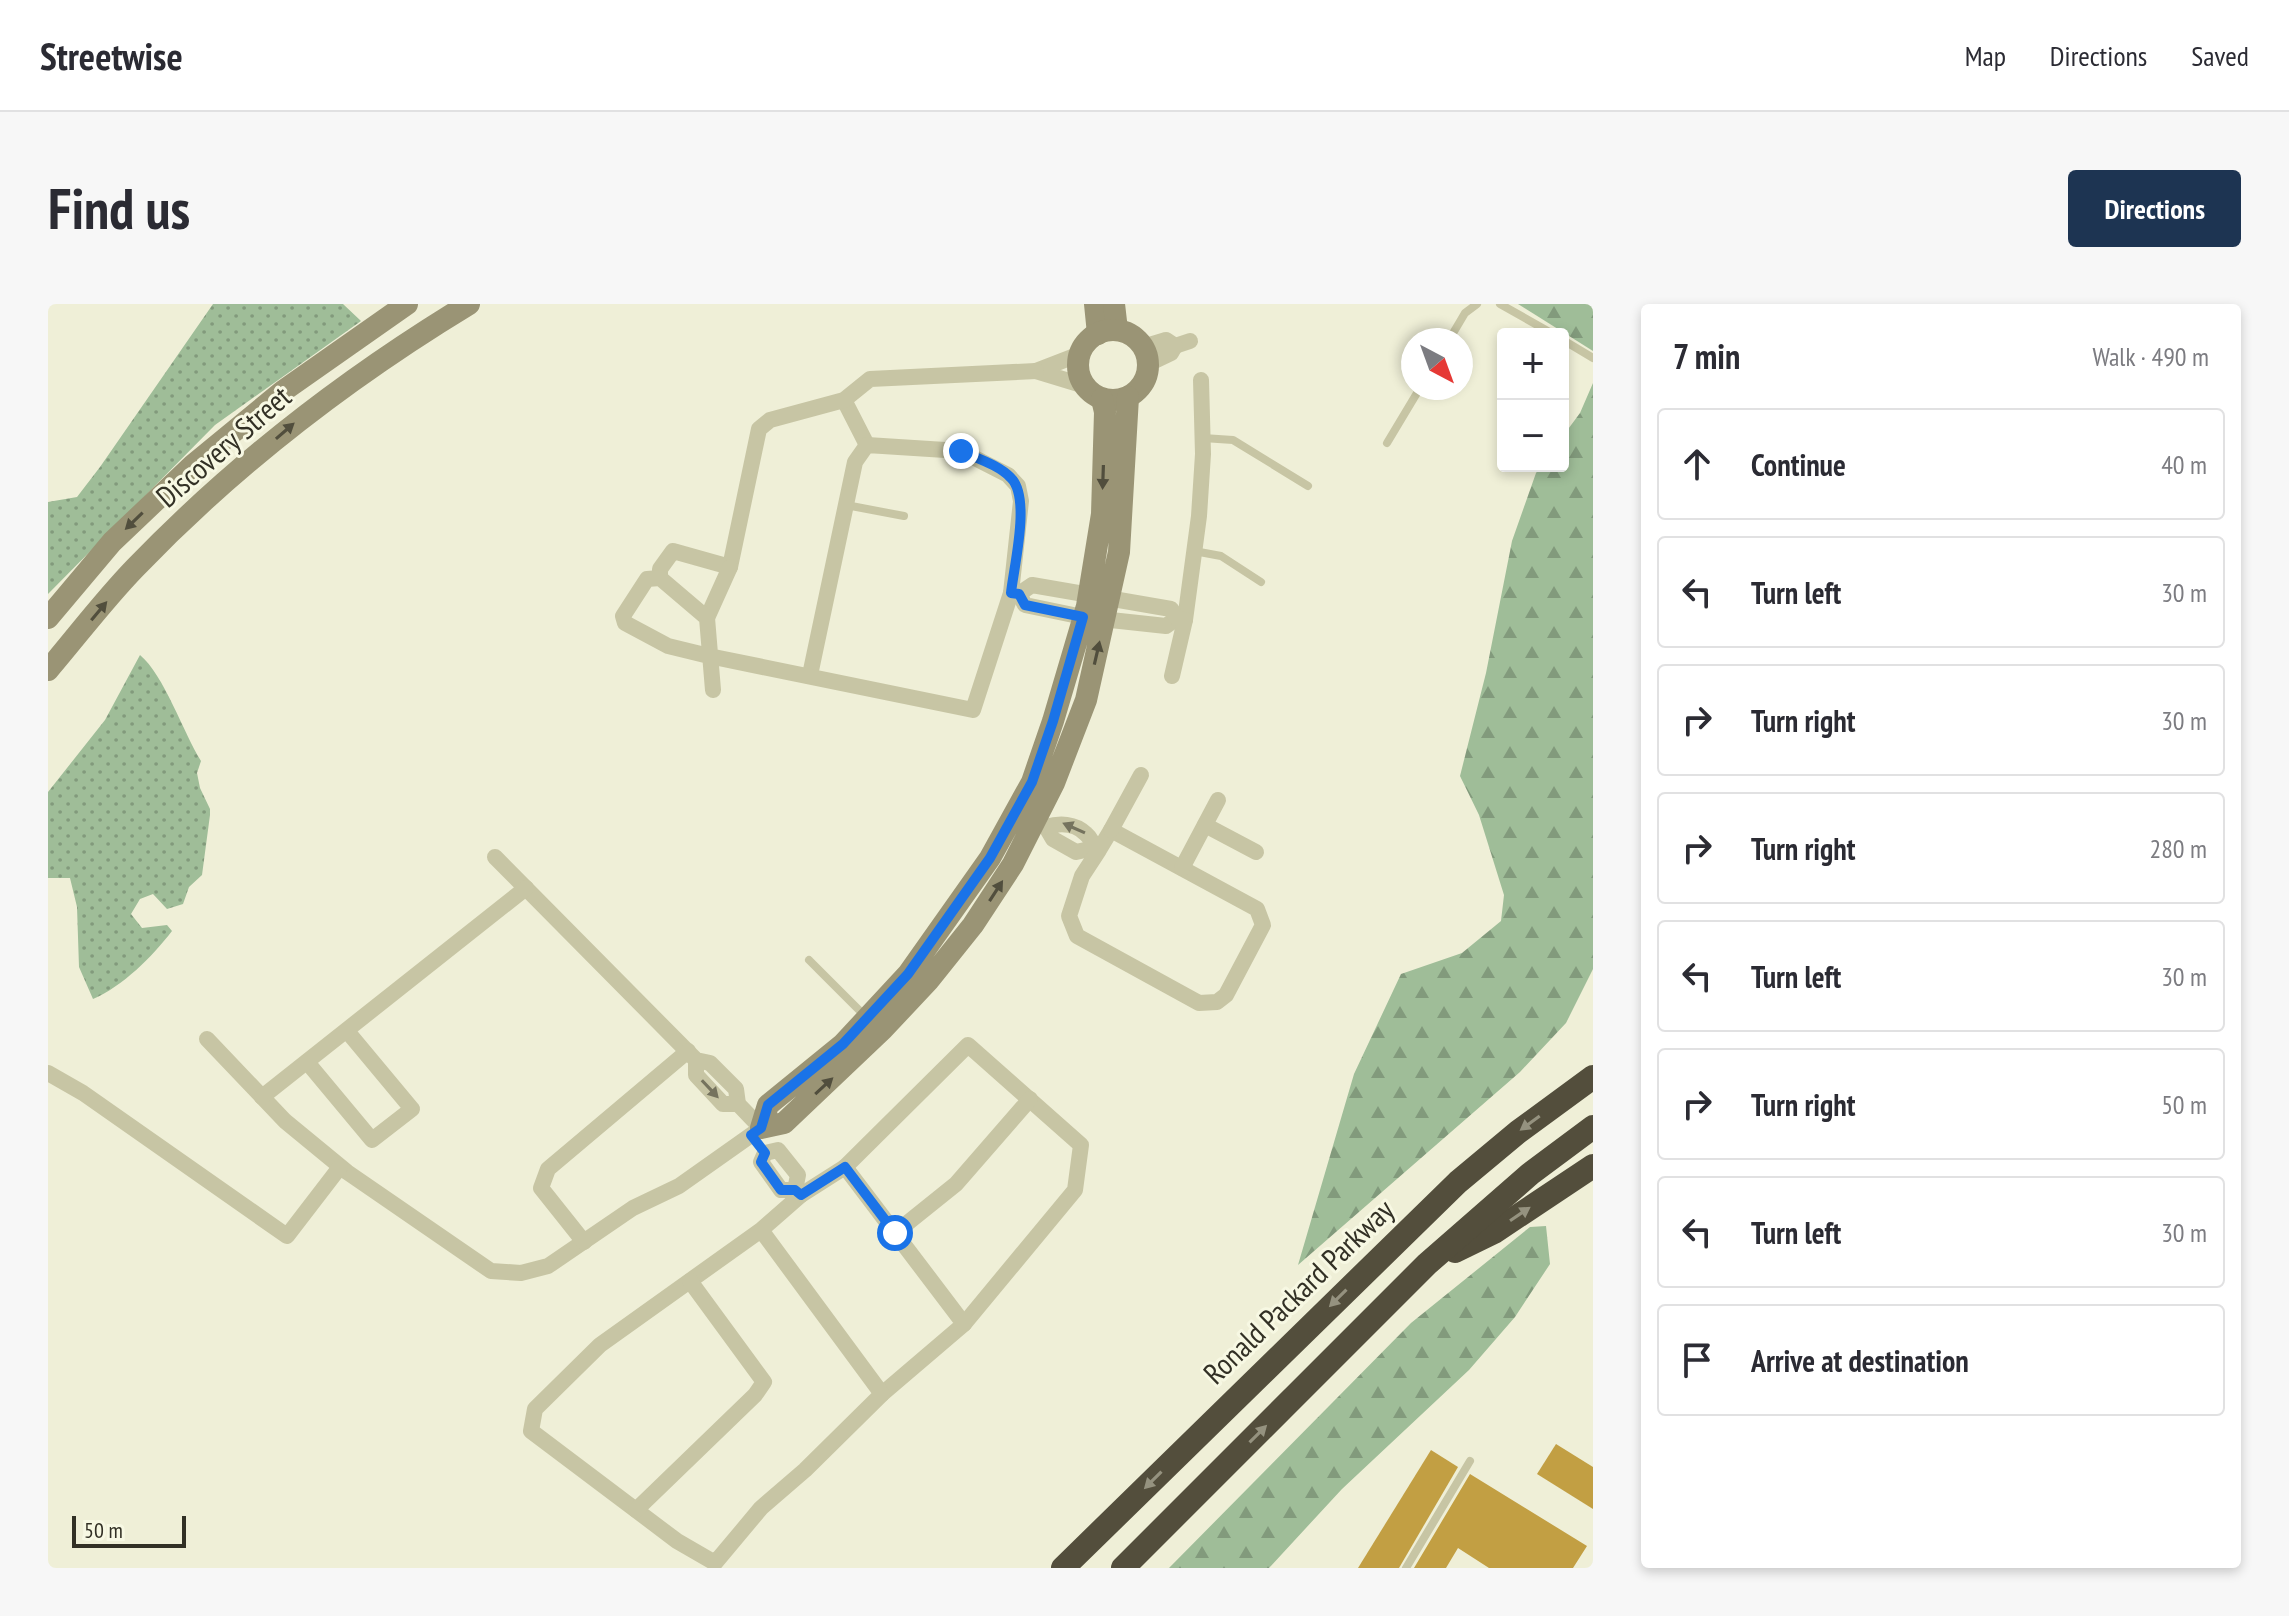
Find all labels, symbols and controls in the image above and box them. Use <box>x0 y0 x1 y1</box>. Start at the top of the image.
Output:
text: Streetwise <box>40 31 183 80</box>
text: Map <box>1965 37 2006 74</box>
text: Directions <box>2050 37 2147 74</box>
text: Saved <box>2191 37 2249 74</box>
button: Directions <box>2068 170 2241 247</box>
text: Find us <box>48 172 190 244</box>
north arrow <box>1401 328 1473 400</box>
map controls <box>1497 328 1569 472</box>
button: + <box>1497 328 1569 400</box>
text: 7 min <box>1673 334 1740 378</box>
text: Walk · 490 m <box>2092 340 2209 373</box>
street label: Discovery Street <box>147 376 299 515</box>
button: − <box>1497 400 1569 472</box>
one-way arrow <box>276 422 295 440</box>
route end <box>943 433 979 469</box>
icon: ahead <box>1675 442 1719 486</box>
text: Continue <box>1751 445 1846 484</box>
text: 40 m <box>2161 448 2207 481</box>
one-way arrow <box>1097 465 1110 490</box>
one-way arrow <box>125 512 144 530</box>
icon: left <box>1675 570 1719 614</box>
text: Turn left <box>1751 573 1841 612</box>
text: 30 m <box>2161 576 2207 609</box>
one-way arrow <box>90 601 107 621</box>
one-way arrow <box>1091 641 1104 666</box>
icon: right <box>1675 698 1719 742</box>
text: Turn right <box>1751 701 1855 740</box>
text: 30 m <box>2161 704 2207 737</box>
one-way arrow <box>1062 822 1085 835</box>
icon: right <box>1675 826 1719 870</box>
text: Turn right <box>1751 829 1855 868</box>
text: 280 m <box>2149 832 2207 865</box>
one-way arrow <box>988 880 1002 902</box>
icon: left <box>1675 954 1719 998</box>
text: Turn left <box>1751 957 1841 996</box>
text: 30 m <box>2161 960 2207 993</box>
one-way arrow <box>814 1077 833 1095</box>
one-way arrow <box>700 1079 718 1098</box>
icon: right <box>1675 1082 1719 1126</box>
text: Turn right <box>1751 1085 1855 1124</box>
text: 50 m <box>2161 1088 2207 1121</box>
one-way arrow <box>1520 1115 1541 1130</box>
street label: Ronald Packard Parkway <box>1195 1190 1402 1392</box>
one-way arrow <box>1510 1207 1531 1222</box>
icon: left <box>1675 1210 1719 1254</box>
text: Turn left <box>1751 1213 1841 1252</box>
route start <box>877 1215 913 1251</box>
text: 30 m <box>2161 1216 2207 1249</box>
one-way arrow <box>1329 1288 1348 1306</box>
icon: arrive <box>1675 1338 1719 1382</box>
text: Arrive at destination <box>1751 1341 1969 1380</box>
one-way arrow <box>1248 1425 1266 1444</box>
one-way arrow <box>1144 1470 1163 1489</box>
scale bar <box>72 1512 186 1548</box>
text: 50 m <box>84 1516 123 1544</box>

